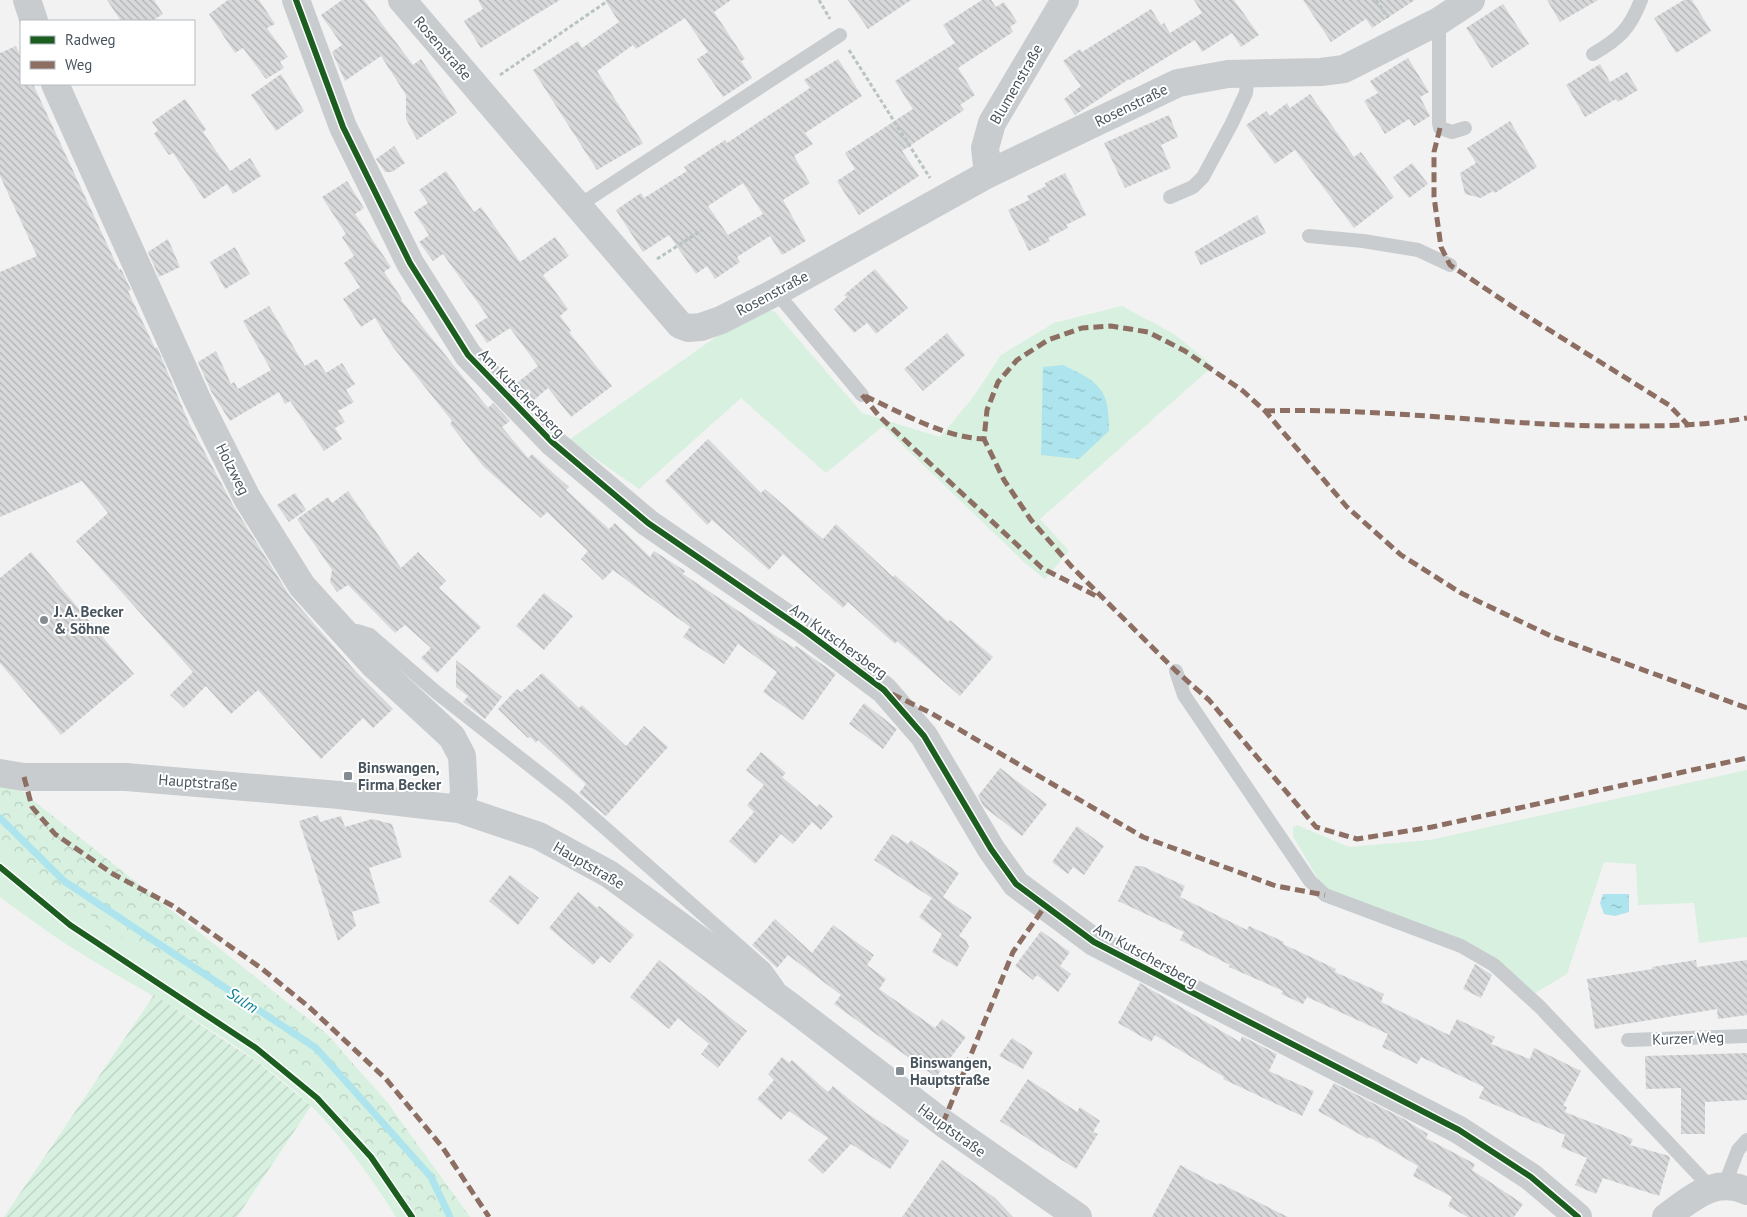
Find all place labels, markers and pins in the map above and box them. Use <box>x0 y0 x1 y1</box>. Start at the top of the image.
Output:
place label: J. A. Becker & Söhne <box>53 602 124 638</box>
marker: J. A. Becker & Söhne <box>38 614 50 626</box>
place label: Binswangen, Firma Becker <box>358 758 442 794</box>
marker: Binswangen, Firma Becker <box>342 770 354 782</box>
place label: Binswangen, Hauptstraße <box>910 1053 992 1089</box>
marker: Binswangen, Hauptstraße <box>894 1065 906 1077</box>

